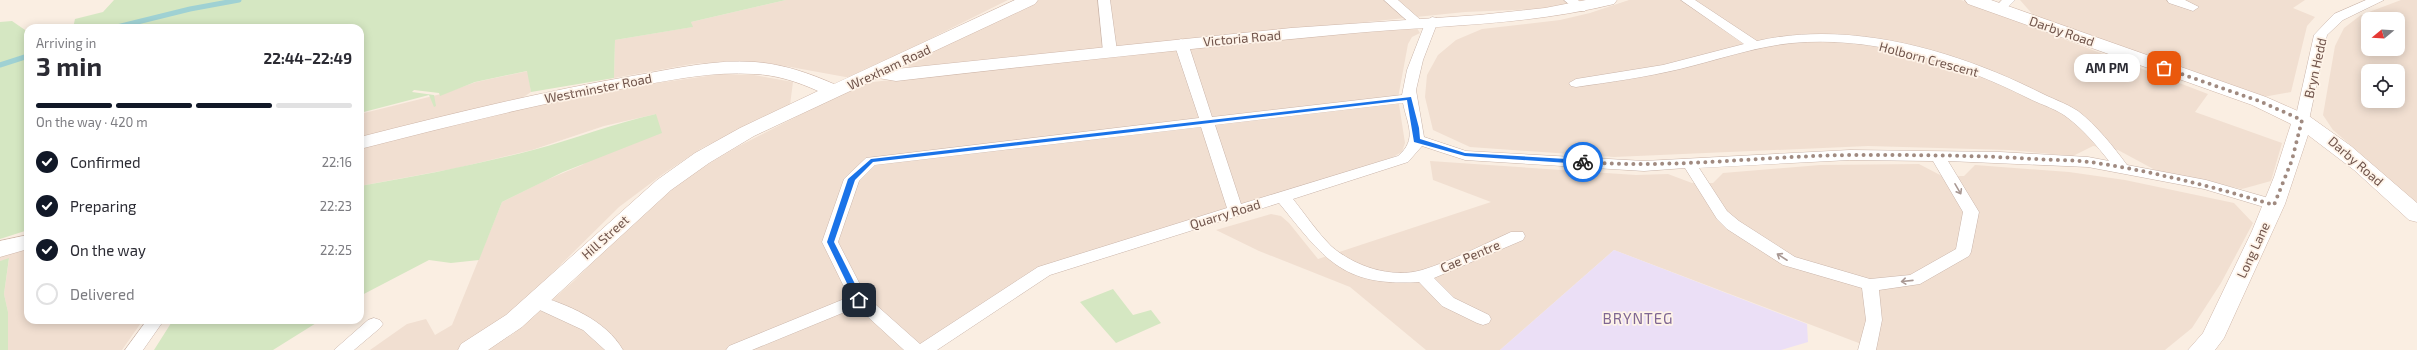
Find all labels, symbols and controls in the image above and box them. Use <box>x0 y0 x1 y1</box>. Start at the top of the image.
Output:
street label: Darby Road <box>2027 12 2097 50</box>
north arrow <box>2361 12 2405 56</box>
map controls <box>2361 12 2405 108</box>
street label: Victoria Road <box>1202 27 1282 49</box>
text: Arriving in <box>36 35 96 51</box>
street label: Bryn Hedd <box>2300 36 2330 100</box>
street label: Holborn Crescent <box>1878 38 1980 80</box>
street label: Wrexham Road <box>845 41 933 93</box>
text: 22:44–22:49 <box>264 49 352 67</box>
text: 3 min <box>36 50 102 81</box>
pin <box>2147 51 2181 85</box>
callout: AM PM <box>2074 54 2140 82</box>
icon: bag <box>2153 57 2175 79</box>
text: AM PM <box>2085 60 2129 76</box>
button: locate <box>2361 64 2405 108</box>
street label: Westminster Road <box>543 70 653 106</box>
text: On the way · 420 m <box>36 114 148 130</box>
street label: Darby Road <box>2325 133 2387 189</box>
courier <box>1563 142 1603 182</box>
icon: check <box>36 151 58 173</box>
icon: bike <box>1572 151 1594 173</box>
text: Confirmed <box>70 153 141 171</box>
text: 22:16 <box>322 154 352 170</box>
one-way arrow <box>1954 183 1962 195</box>
icon: check <box>36 195 58 217</box>
street label: Quarry Road <box>1188 196 1262 232</box>
text: Preparing <box>70 197 136 215</box>
text: 22:23 <box>320 198 352 214</box>
street label: Hill Street <box>578 212 632 262</box>
street label: Long Lane <box>2233 219 2273 281</box>
street label: Cae Pentre <box>1438 236 1502 276</box>
icon: check <box>36 239 58 261</box>
text: On the way <box>70 241 146 259</box>
text: 22:25 <box>320 242 352 258</box>
one-way arrow <box>1776 252 1788 260</box>
one-way arrow <box>1901 277 1914 285</box>
pin <box>842 283 876 317</box>
text: Delivered <box>70 285 135 303</box>
icon: home <box>848 289 870 311</box>
district label: BRYNTEG <box>1603 309 1673 327</box>

